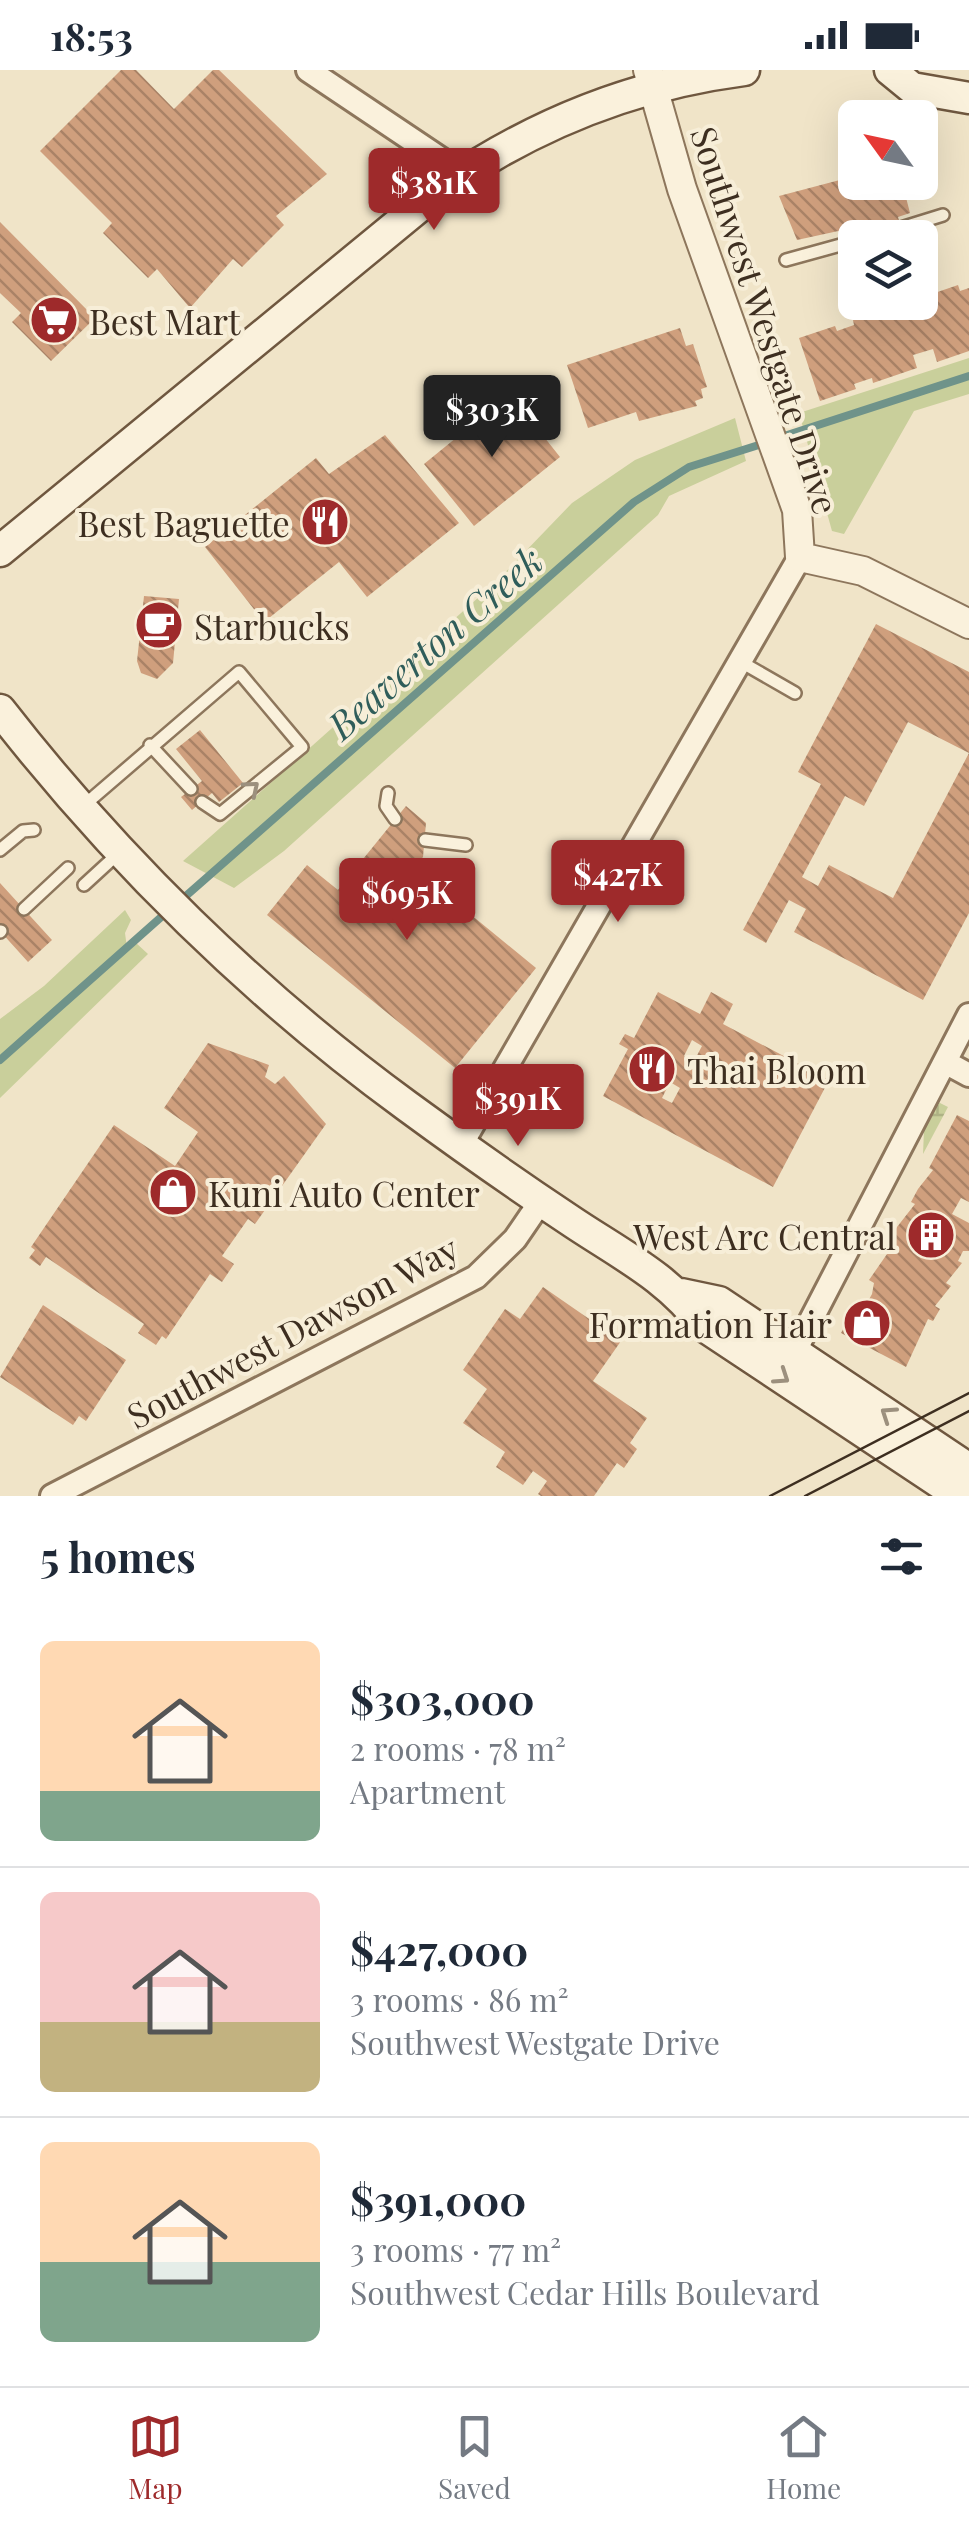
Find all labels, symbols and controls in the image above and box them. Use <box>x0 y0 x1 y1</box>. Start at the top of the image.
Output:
text: 18:53 <box>50 10 133 61</box>
north arrow <box>838 100 938 200</box>
map controls <box>838 100 938 320</box>
street label: Southwest Westgate Drive <box>681 120 851 520</box>
pin: $381K <box>364 148 504 233</box>
text: $381K <box>391 159 477 202</box>
button: layers <box>838 220 938 320</box>
supermarket icon: Best Mart <box>28 294 80 346</box>
place label: Best Mart <box>89 297 241 344</box>
pin: $303K <box>422 375 562 460</box>
text: $303K <box>446 386 538 429</box>
restaurant icon: Best Baguette <box>299 496 351 548</box>
place label: Best Baguette <box>77 499 290 546</box>
water label: Beaverton Creek <box>314 535 552 751</box>
cafe icon: Starbucks <box>133 599 185 651</box>
place label: Starbucks <box>194 602 350 649</box>
one-way arrow <box>240 782 258 800</box>
pin: $427K <box>548 840 688 925</box>
text: $427K <box>573 851 663 894</box>
pin: $695K <box>337 858 477 943</box>
text: $695K <box>361 869 453 912</box>
restaurant icon: Thai Bloom <box>626 1043 678 1095</box>
place label: Thai Bloom <box>687 1046 866 1093</box>
pin: $391K <box>448 1064 588 1149</box>
text: $391K <box>475 1075 561 1118</box>
shop icon: Kuni Auto Center <box>147 1166 199 1218</box>
place label: Kuni Auto Center <box>208 1169 480 1216</box>
building icon: West Arc Central <box>905 1209 957 1261</box>
place label: West Arc Central <box>632 1212 896 1259</box>
street label: Southwest Dawson Way <box>118 1224 466 1438</box>
shop icon: Formation Hair <box>841 1297 893 1349</box>
place label: Formation Hair <box>589 1300 832 1347</box>
one-way arrow <box>770 1365 789 1383</box>
one-way arrow <box>881 1408 900 1426</box>
text: 5 homes <box>40 1528 196 1584</box>
icon: filters <box>874 1529 929 1584</box>
text: $303,000 <box>350 1670 535 1726</box>
icon: home <box>120 1681 240 1801</box>
text: 2 rooms · 78 m² <box>350 1726 566 1769</box>
text: Apartment <box>350 1769 505 1812</box>
text: $427,000 <box>350 1921 528 1977</box>
icon: home <box>120 1932 240 2052</box>
text: 3 rooms · 86 m² <box>350 1977 569 2020</box>
text: Southwest Westgate Drive <box>350 2020 720 2063</box>
text: $391,000 <box>350 2171 526 2227</box>
icon: home <box>120 2182 240 2302</box>
text: 3 rooms · 77 m² <box>350 2227 561 2270</box>
text: Southwest Cedar Hills Boulevard <box>350 2270 820 2313</box>
tab: Map <box>128 2409 183 2506</box>
tab: Saved <box>438 2409 511 2506</box>
tab: Home <box>766 2409 841 2506</box>

